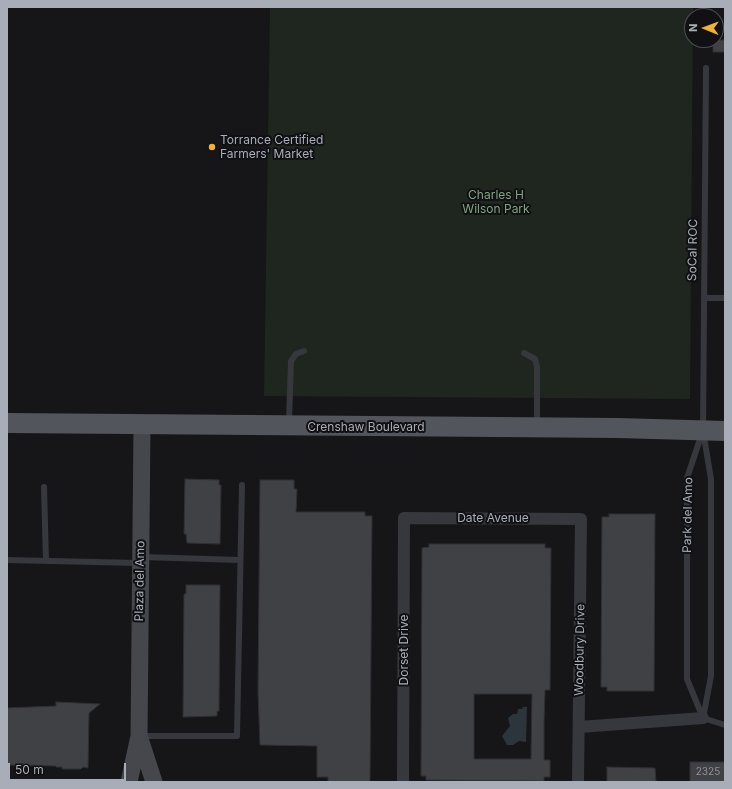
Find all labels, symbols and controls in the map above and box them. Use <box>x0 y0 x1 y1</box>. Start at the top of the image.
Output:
north arrow <box>684 8 724 48</box>
text: N <box>686 23 700 32</box>
place label: Torrance Certified Farmers' Market <box>220 133 323 161</box>
marker: Torrance Certified Farmers' Market <box>207 142 217 152</box>
park label: Charles H Wilson Park <box>462 188 530 216</box>
street label: SoCal ROC <box>685 219 701 281</box>
street label: Crenshaw Boulevard <box>307 420 425 434</box>
street label: Park del Amo <box>680 477 696 553</box>
street label: Date Avenue <box>457 511 529 525</box>
street label: Plaza del Amo <box>132 541 148 621</box>
street label: Woodbury Drive <box>572 604 588 696</box>
street label: Dorset Drive <box>397 615 411 685</box>
scale bar <box>10 755 128 781</box>
text: 50 m <box>15 762 44 777</box>
house number: 2325 <box>696 766 720 778</box>

